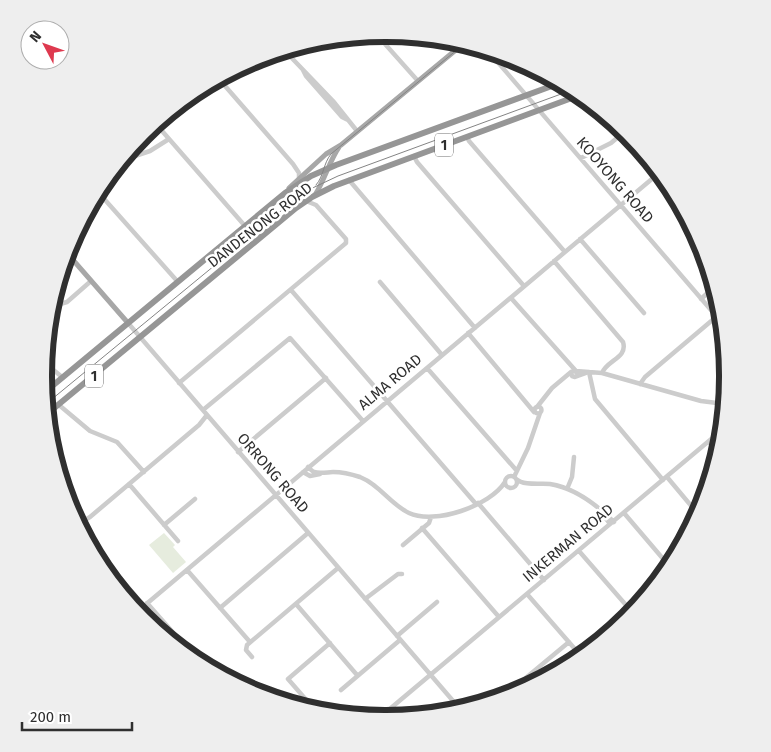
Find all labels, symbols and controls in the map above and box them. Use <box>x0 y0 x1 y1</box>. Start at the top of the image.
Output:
north arrow <box>20 20 70 70</box>
text: N <box>26 28 45 46</box>
street label: KOOYONG ROAD <box>573 133 657 227</box>
road number: 1 <box>435 134 453 156</box>
street label: DANDENONG ROAD <box>204 179 316 271</box>
street label: ALMA ROAD <box>354 350 426 414</box>
road number: 1 <box>85 364 103 388</box>
street label: ORRONG ROAD <box>233 429 313 517</box>
street label: INKERMAN ROAD <box>519 500 617 586</box>
scale bar <box>22 700 132 732</box>
text: 200 m <box>30 708 71 726</box>

